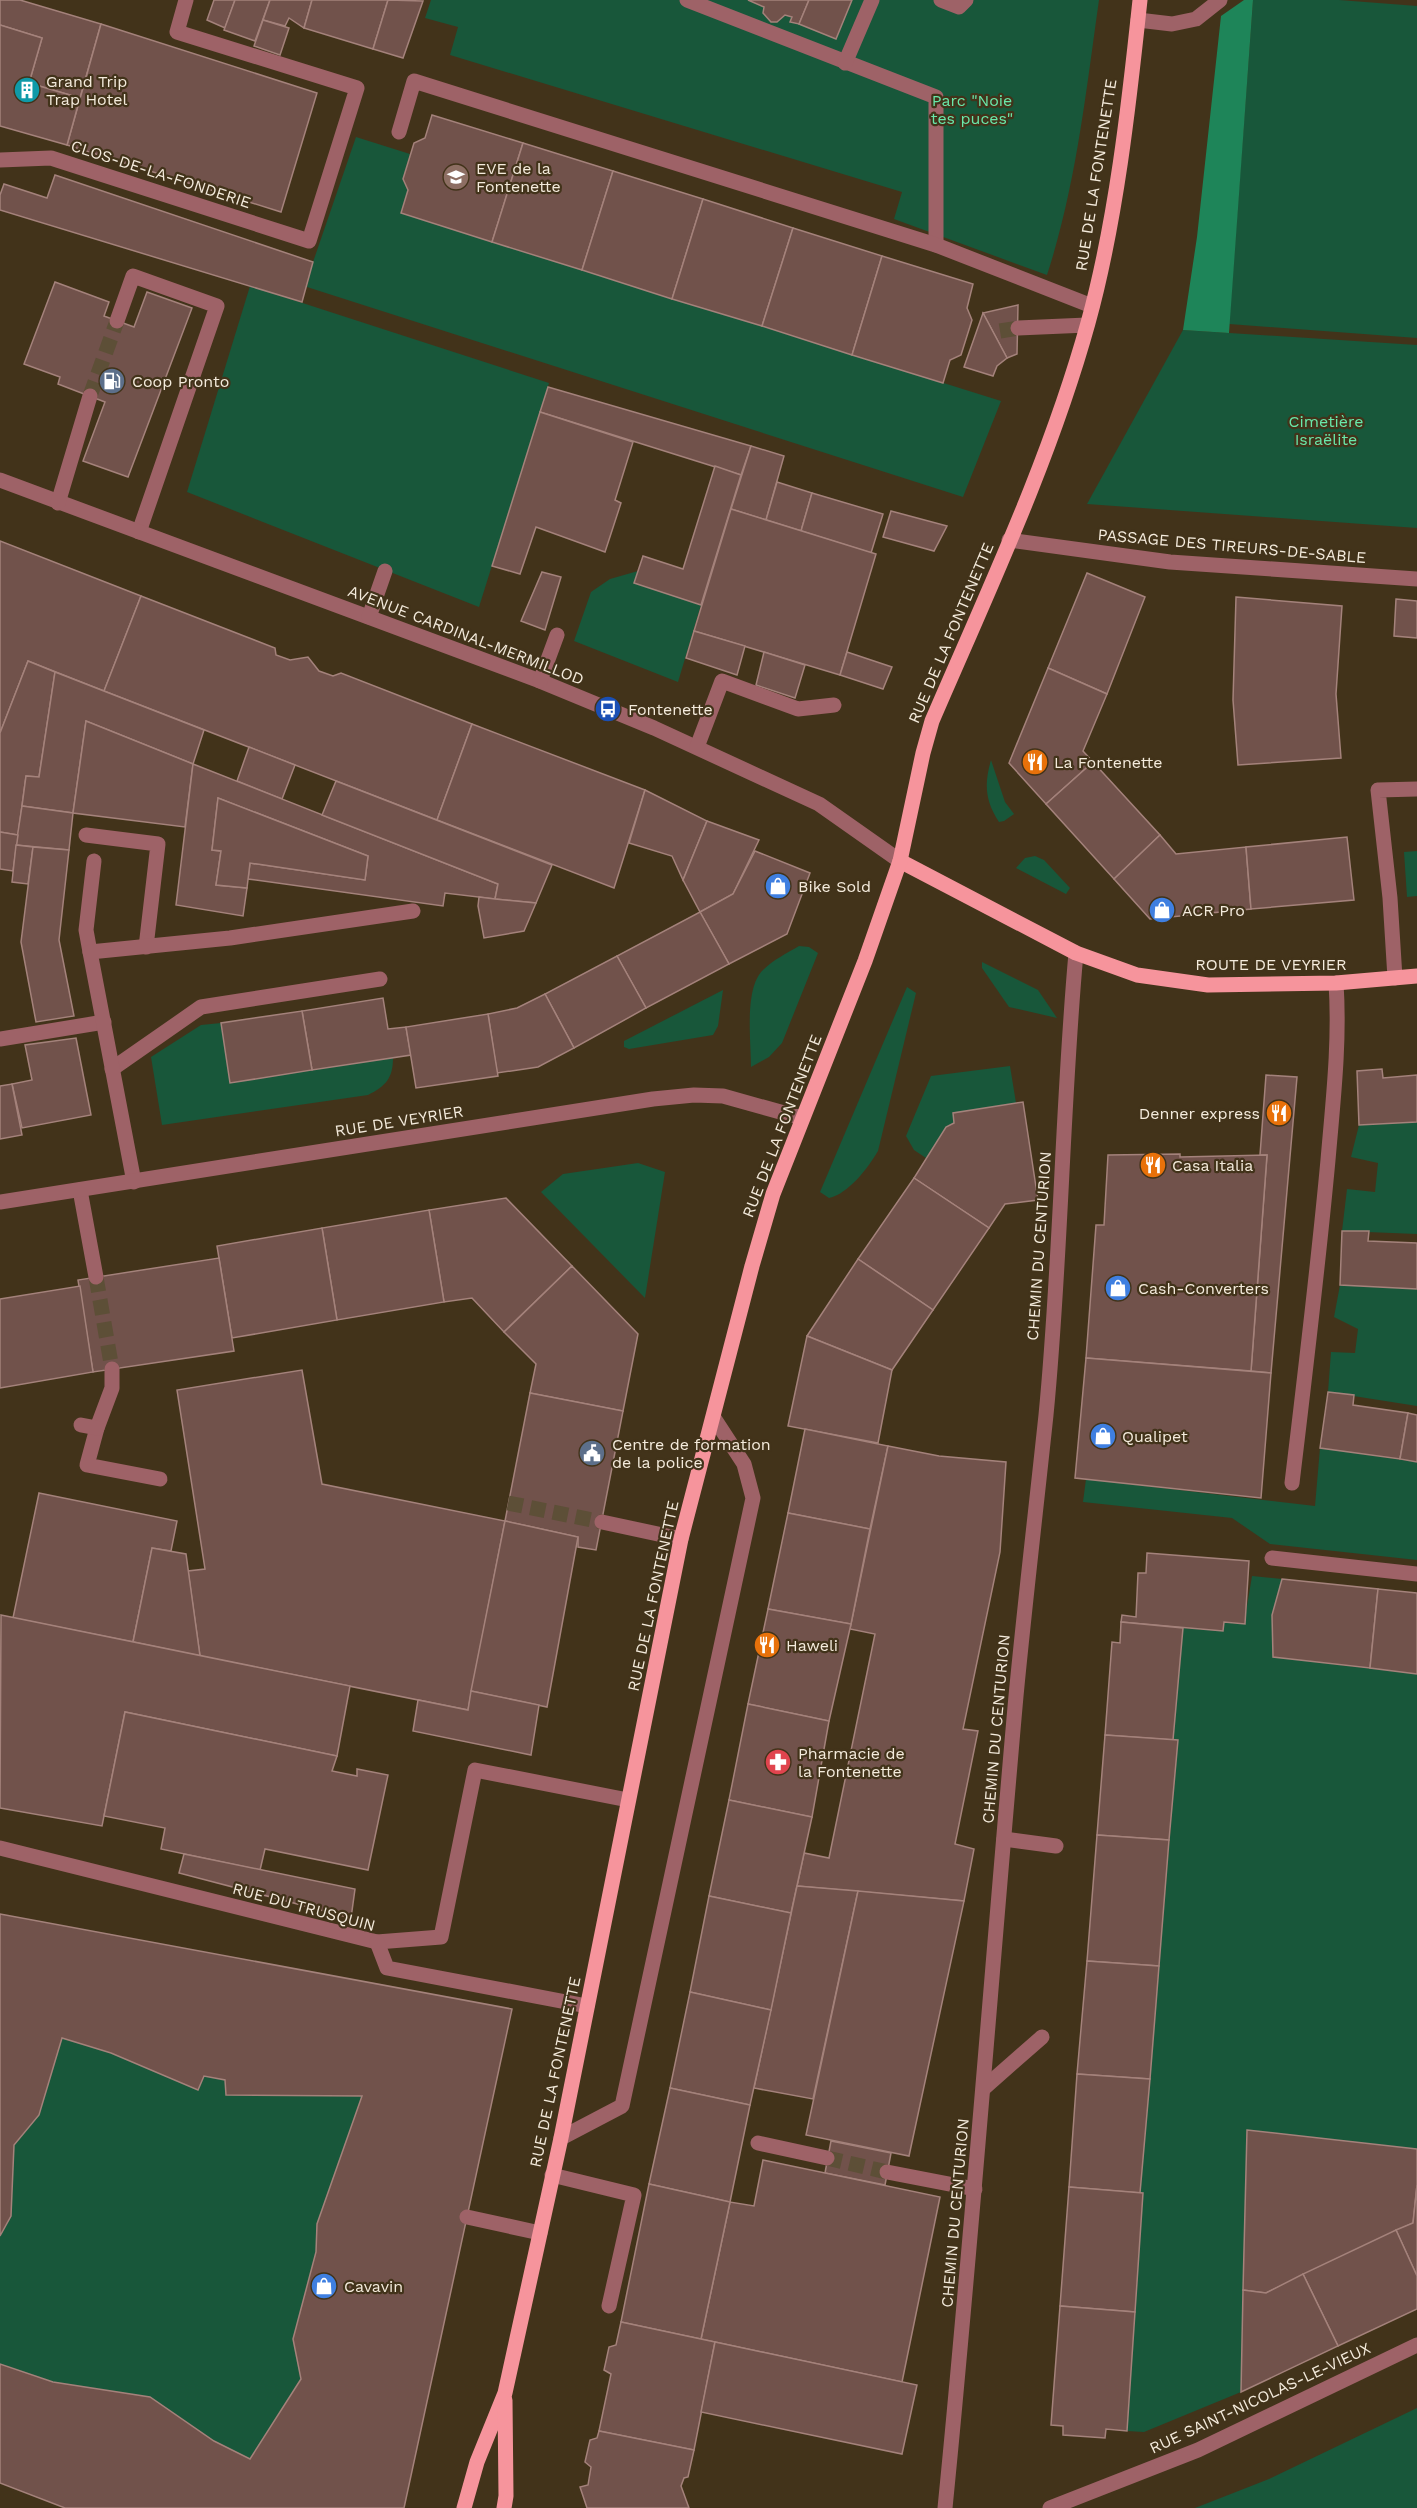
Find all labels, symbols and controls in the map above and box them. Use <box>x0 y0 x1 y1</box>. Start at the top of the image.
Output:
place label: Grand Trip Trap Hotel <box>46 72 127 109</box>
building icon: Grand Trip Trap Hotel <box>12 75 42 105</box>
street label: RUE DE LA FONTENETTE <box>1071 77 1121 273</box>
park label: Parc "Noie tes puces" <box>931 91 1013 128</box>
street label: CLOS-DE-LA-FONDERIE <box>69 136 253 212</box>
place label: EVE de la Fontenette <box>476 159 561 196</box>
school or university icon: EVE de la Fontenette <box>441 162 471 192</box>
fuel station icon: Coop Pronto <box>97 366 127 396</box>
place label: Coop Pronto <box>132 372 229 391</box>
park label: Cimetière Israëlite <box>1288 412 1364 449</box>
street label: PASSAGE DES TIREURS-DE-SABLE <box>1097 525 1367 567</box>
street label: RUE DE LA FONTENETTE <box>904 540 998 726</box>
street label: AVENUE CARDINAL-MERMILLOD <box>345 581 587 689</box>
bus stop icon: Fontenette <box>593 694 623 724</box>
place label: Fontenette <box>628 700 713 719</box>
restaurant icon: La Fontenette <box>1020 747 1050 777</box>
place label: La Fontenette <box>1054 753 1162 772</box>
shop icon: Bike Sold <box>763 871 793 901</box>
place label: Bike Sold <box>798 877 871 896</box>
shop icon: ACR Pro <box>1147 895 1177 925</box>
place label: ACR Pro <box>1182 901 1245 920</box>
street label: ROUTE DE VEYRIER <box>1195 955 1347 974</box>
street label: RUE DE LA FONTENETTE <box>738 1032 826 1220</box>
restaurant icon: Denner express <box>1264 1098 1294 1128</box>
street label: RUE DE VEYRIER <box>333 1101 465 1141</box>
place label: Denner express <box>1139 1104 1260 1123</box>
restaurant icon: Casa Italia <box>1138 1150 1168 1180</box>
street label: CHEMIN DU CENTURION <box>1023 1151 1055 1341</box>
place label: Casa Italia <box>1172 1156 1253 1175</box>
shop icon: Cash-Converters <box>1103 1273 1133 1303</box>
place label: Cash-Converters <box>1138 1279 1269 1298</box>
shop icon: Qualipet <box>1088 1421 1118 1451</box>
place label: Qualipet <box>1122 1427 1188 1446</box>
place label: Centre de formation de la police <box>612 1435 771 1472</box>
public building icon: Centre de formation de la police <box>577 1438 607 1468</box>
street label: RUE DE LA FONTENETTE <box>623 1499 683 1693</box>
restaurant icon: Haweli <box>752 1630 782 1660</box>
street label: CHEMIN DU CENTURION <box>978 1634 1014 1824</box>
place label: Haweli <box>786 1636 838 1655</box>
place label: Pharmacie de la Fontenette <box>798 1744 905 1781</box>
pharmacy icon: Pharmacie de la Fontenette <box>763 1747 793 1777</box>
street label: RUE DU TRUSQUIN <box>230 1879 378 1935</box>
street label: RUE DE LA FONTENETTE <box>525 1975 585 2169</box>
street label: CHEMIN DU CENTURION <box>937 2118 973 2308</box>
shop icon: Cavavin <box>309 2271 339 2301</box>
place label: Cavavin <box>344 2277 403 2296</box>
street label: RUE SAINT-NICOLAS-LE-VIEUX <box>1147 2338 1374 2458</box>

